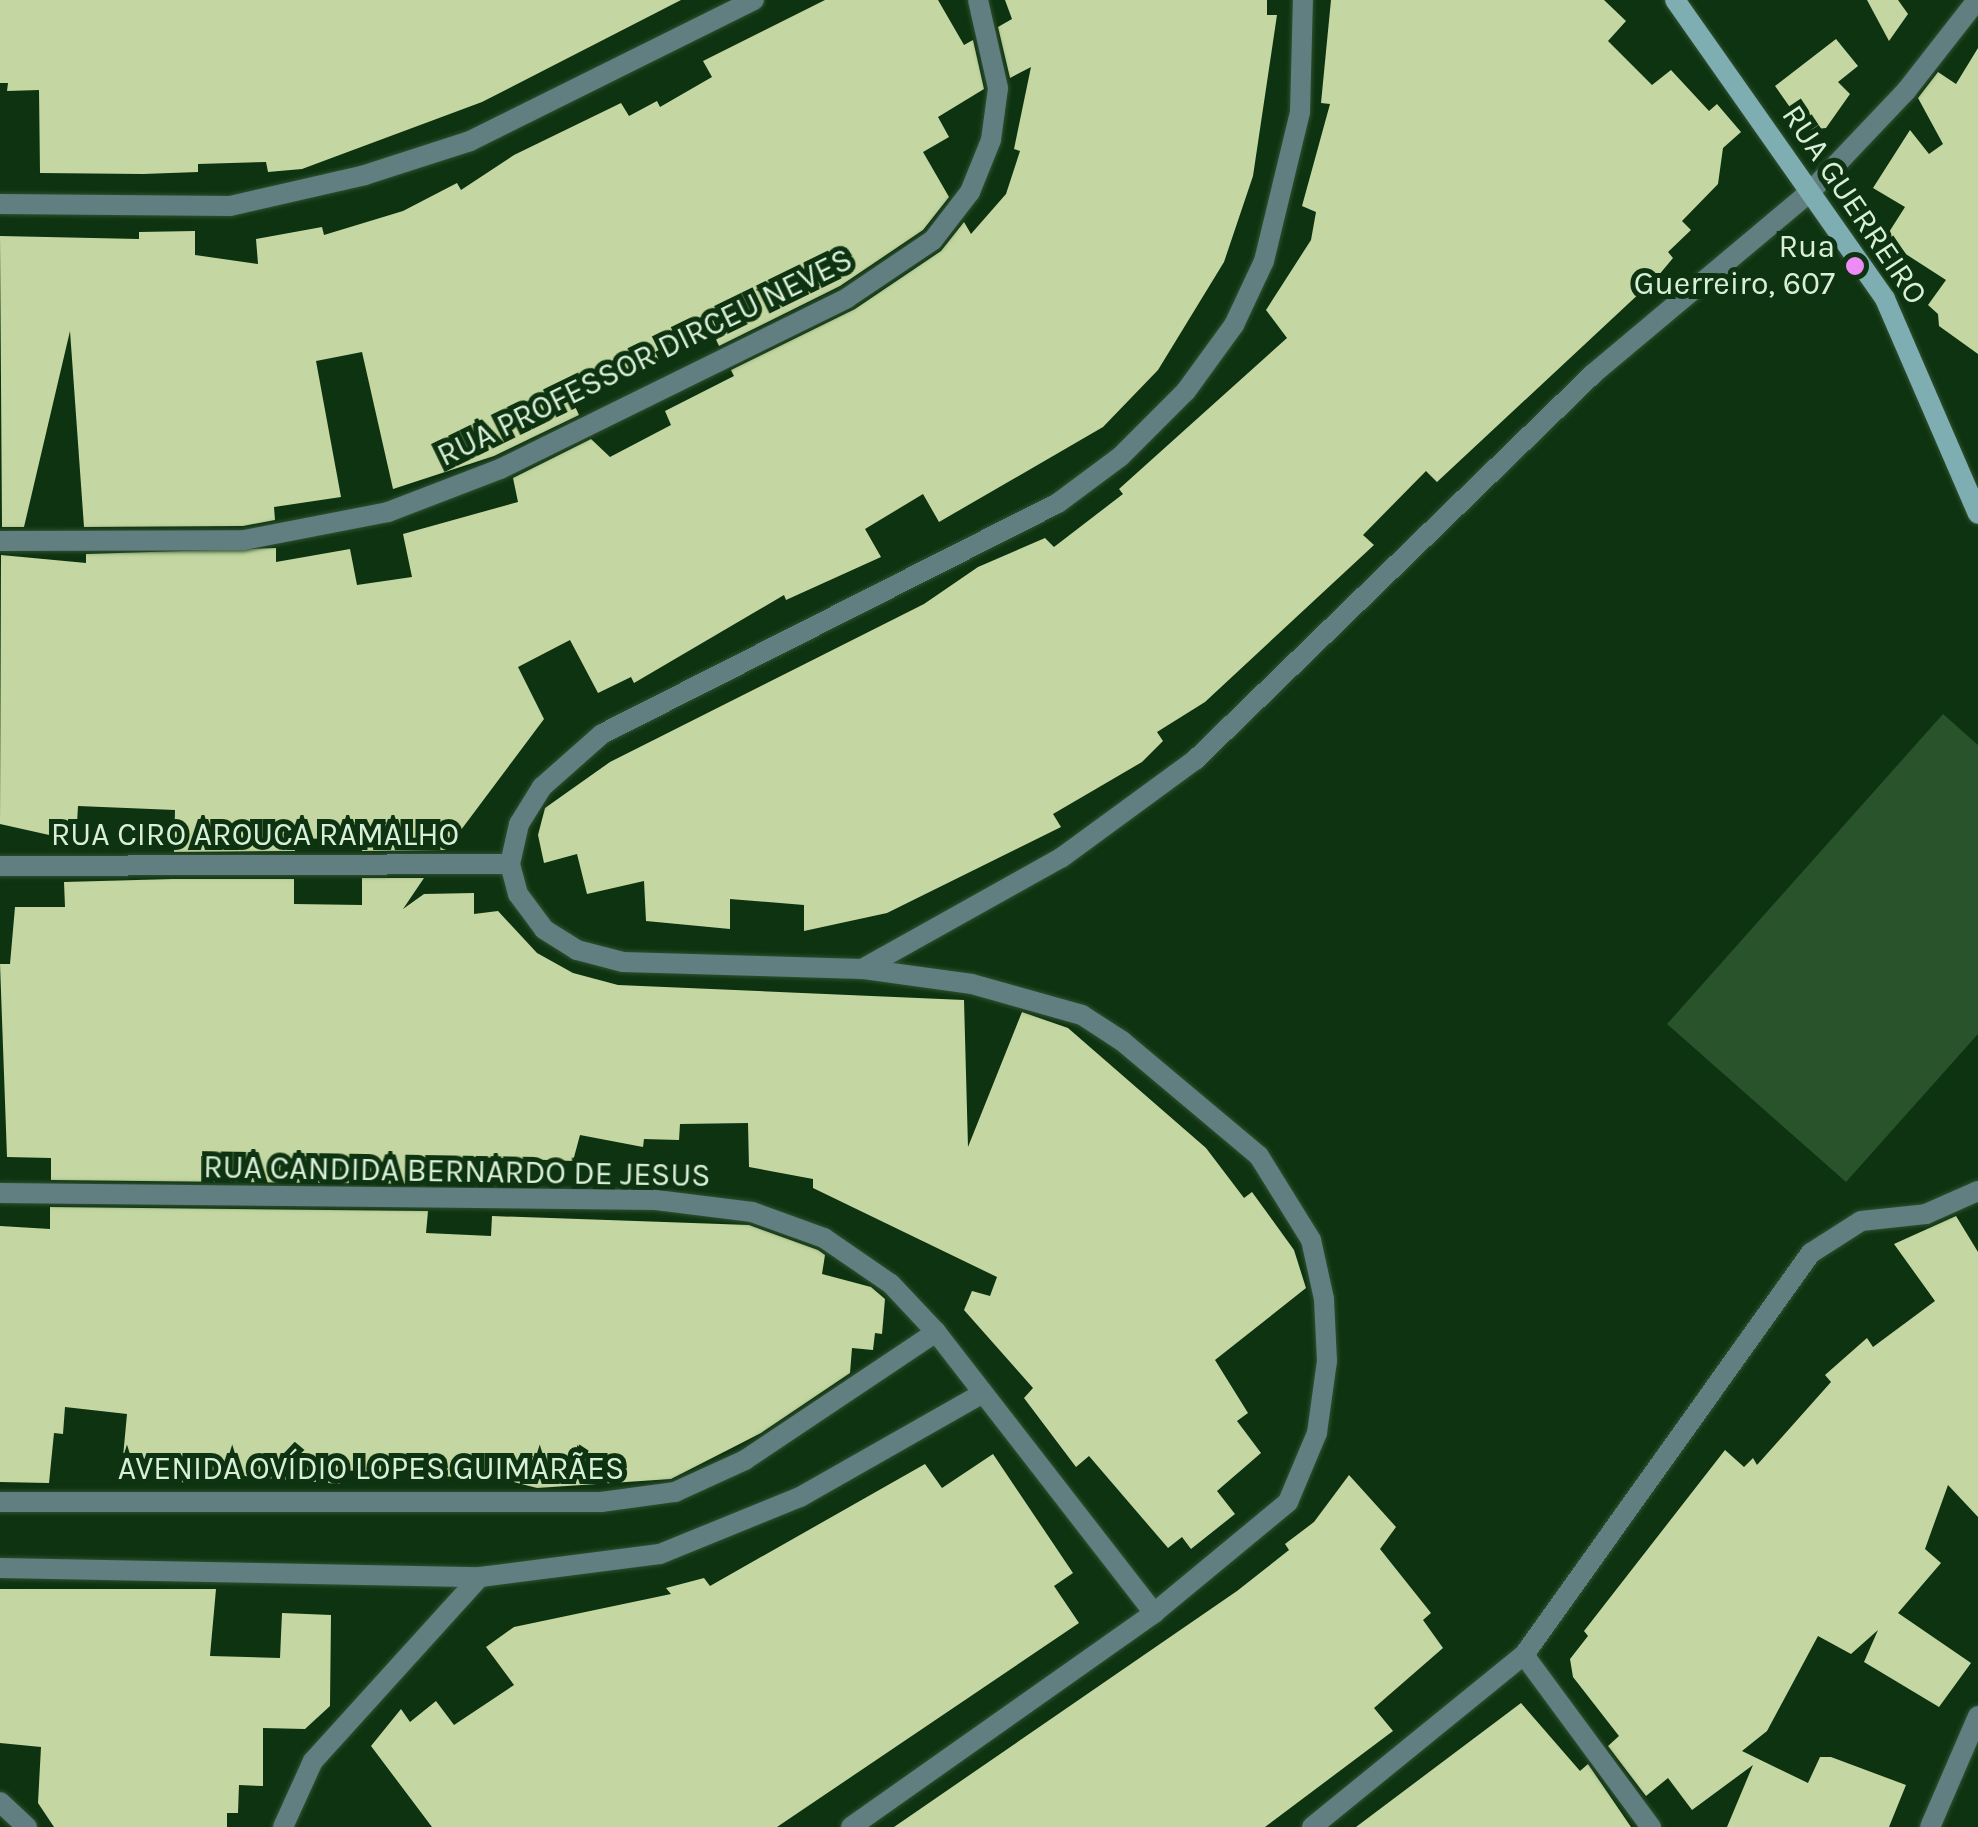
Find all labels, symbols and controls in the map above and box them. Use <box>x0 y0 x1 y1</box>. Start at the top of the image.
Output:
street label: RUA GUERREIRO <box>1773 98 1935 312</box>
place label: Rua Guerreiro, 607 <box>1634 229 1835 304</box>
street label: RUA PROFESSOR DIRCEU NEVES <box>431 241 859 475</box>
marker: Rua Guerreiro, 607 <box>1844 255 1866 277</box>
street label: RUA CIRO AROUCA RAMALHO <box>51 816 459 854</box>
street label: RUA CANDIDA BERNARDO DE JESUS <box>203 1148 711 1196</box>
street label: AVENIDA OVÍDIO LOPES GUIMARÃES <box>118 1450 624 1488</box>

